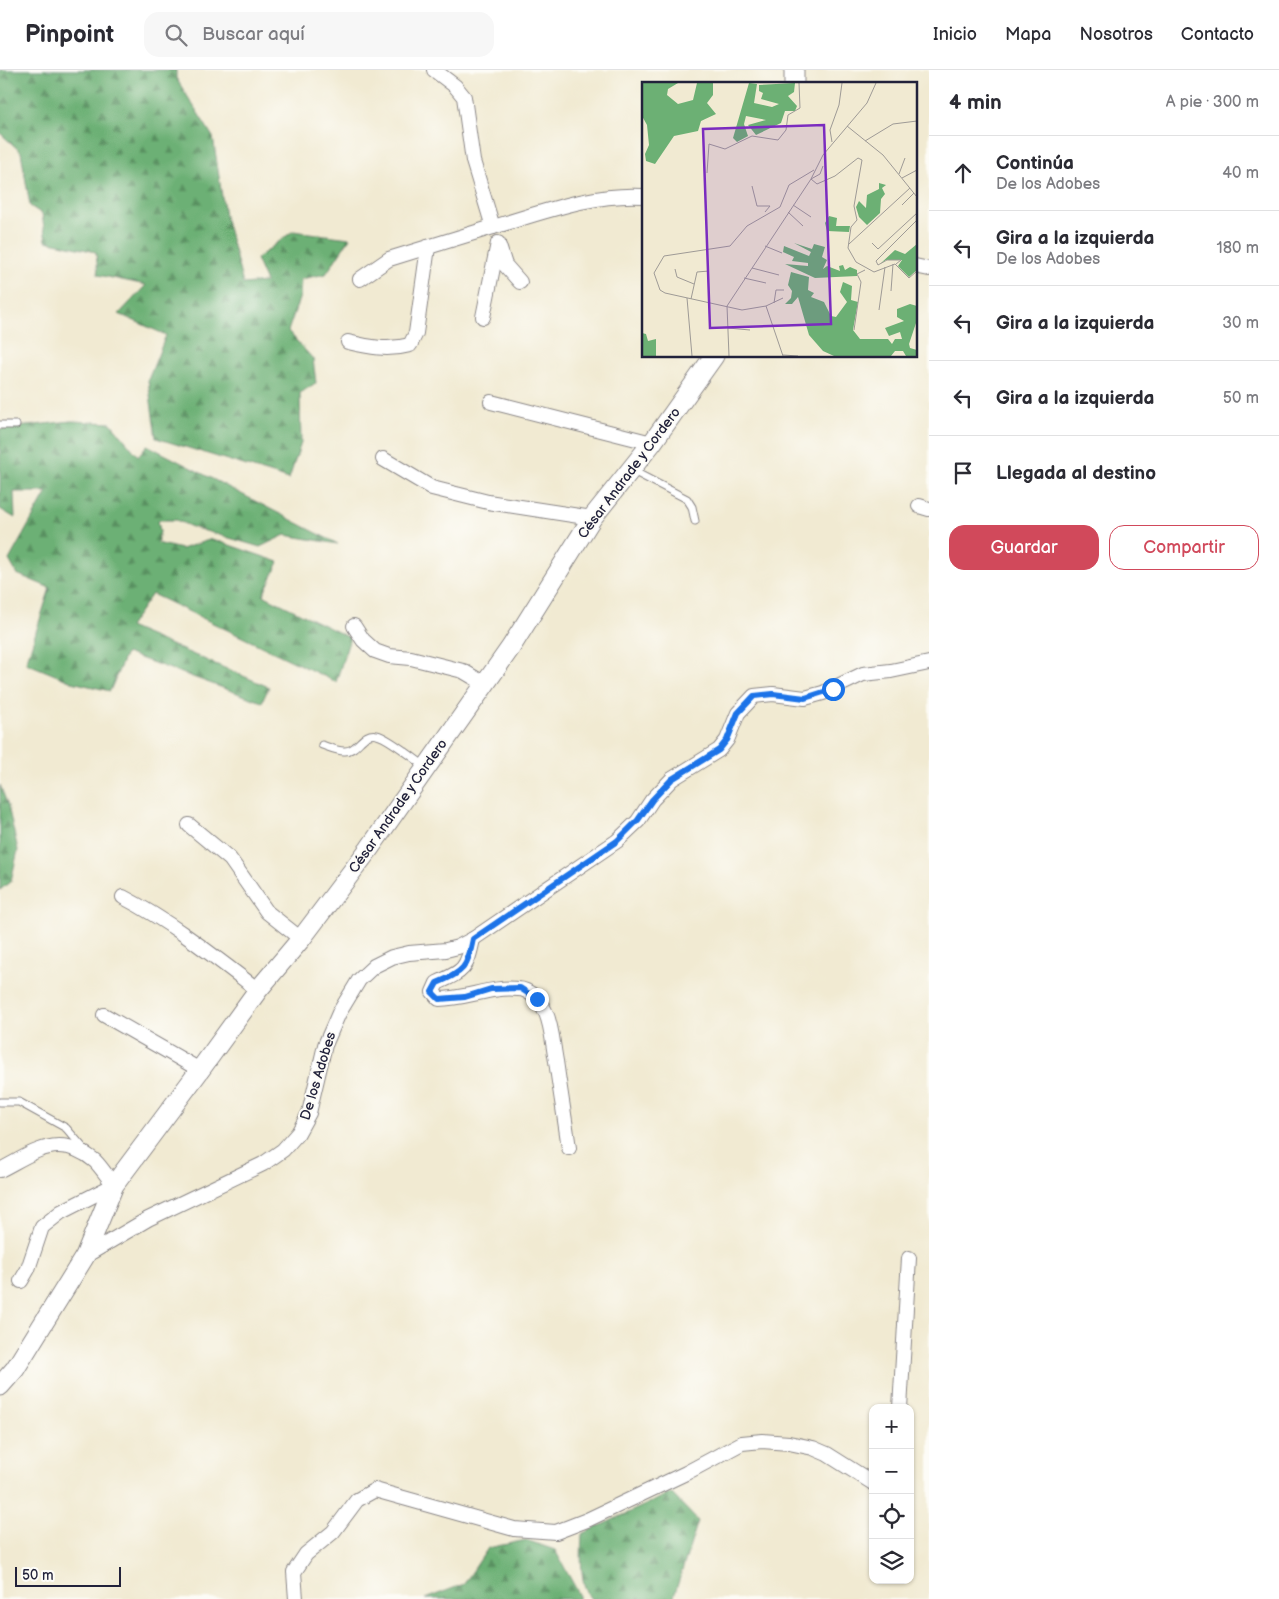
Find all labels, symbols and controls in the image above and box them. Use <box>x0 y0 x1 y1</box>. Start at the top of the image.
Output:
search box <box>144 12 494 57</box>
text: Pinpoint <box>25 20 114 49</box>
icon: search <box>162 21 190 49</box>
text: Buscar aquí <box>202 23 305 46</box>
text: Inicio <box>933 24 977 45</box>
text: Mapa <box>1005 24 1051 45</box>
text: Nosotros <box>1079 24 1153 45</box>
text: Contacto <box>1181 24 1254 45</box>
inset map <box>642 82 916 358</box>
text: 4 min <box>949 90 1002 115</box>
text: A pie · 300 m <box>1166 93 1259 112</box>
text: Continúa <box>996 152 1074 175</box>
icon: ahead <box>949 159 977 187</box>
text: 40 m <box>1222 164 1259 183</box>
text: De los Adobes <box>996 175 1100 194</box>
text: Gira a la izquierda <box>996 227 1154 250</box>
icon: left <box>949 234 977 262</box>
text: 180 m <box>1217 239 1259 258</box>
text: De los Adobes <box>996 250 1100 269</box>
icon: left <box>949 309 977 337</box>
text: Gira a la izquierda <box>996 312 1154 335</box>
text: 30 m <box>1222 314 1259 333</box>
icon: left <box>949 384 977 412</box>
text: Gira a la izquierda <box>996 387 1154 410</box>
text: 50 m <box>1223 389 1259 408</box>
street label: César Andrade y Cordero <box>574 404 684 542</box>
icon: arrive <box>949 459 977 487</box>
text: Llegada al destino <box>996 462 1156 485</box>
button: Guardar <box>949 525 1099 570</box>
button: Compartir <box>1109 525 1259 570</box>
route start <box>822 678 845 701</box>
street label: César Andrade y Cordero <box>345 736 451 876</box>
route end <box>526 988 549 1011</box>
street label: De los Adobes <box>297 1030 339 1122</box>
map controls <box>869 1404 914 1584</box>
button: + <box>869 1404 914 1449</box>
button: − <box>869 1449 914 1494</box>
button: locate <box>869 1494 914 1539</box>
button: layers <box>869 1539 914 1584</box>
scale bar <box>15 1564 121 1587</box>
text: 50 m <box>22 1567 54 1584</box>

